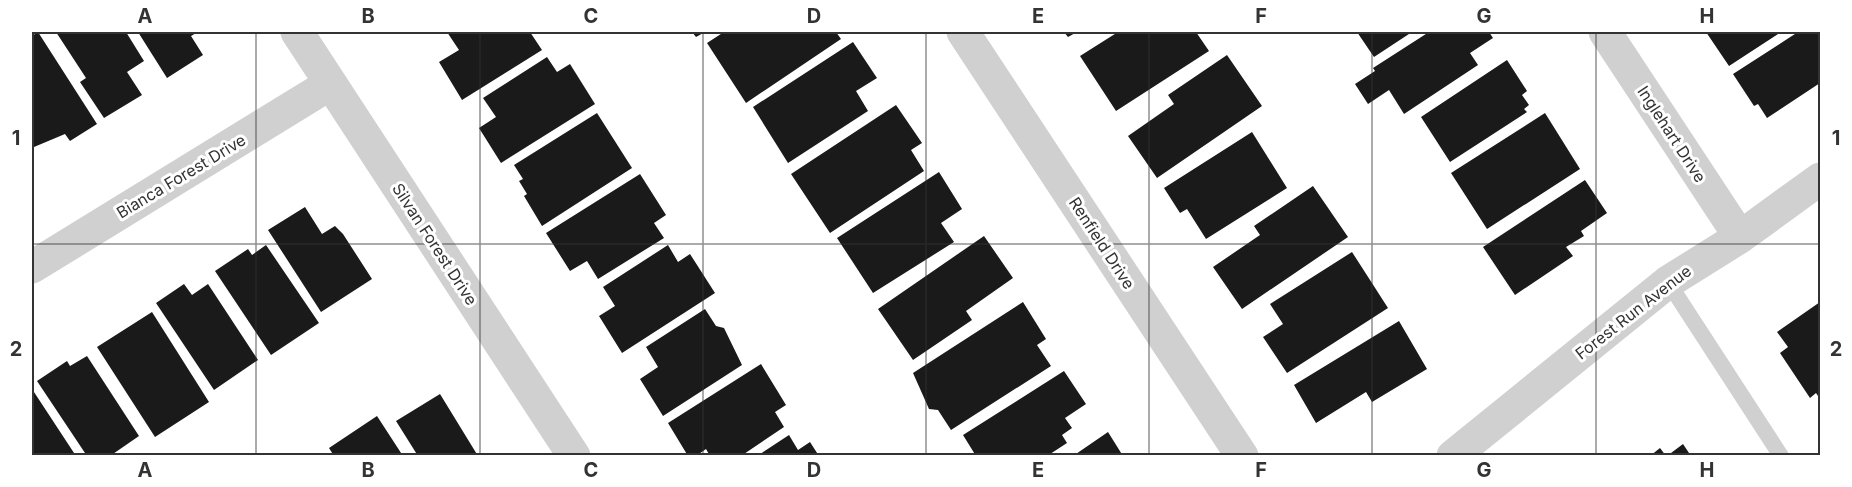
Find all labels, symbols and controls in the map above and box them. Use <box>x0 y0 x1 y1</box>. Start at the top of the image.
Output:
text: A <box>138 4 153 28</box>
text: B <box>361 4 375 28</box>
text: C <box>584 4 598 28</box>
text: D <box>807 4 821 28</box>
text: E <box>1032 4 1044 28</box>
text: F <box>1255 4 1267 28</box>
text: G <box>1476 4 1492 28</box>
text: H <box>1700 4 1714 28</box>
street label: Inglehart Drive <box>1633 82 1711 186</box>
text: 1 <box>12 126 20 150</box>
text: 1 <box>1832 126 1840 150</box>
street label: Bianca Forest Drive <box>113 130 249 222</box>
street label: Silvan Forest Drive <box>388 179 482 309</box>
street label: Renfield Drive <box>1065 193 1139 293</box>
street label: Forest Run Avenue <box>1571 261 1695 363</box>
text: 2 <box>10 337 22 361</box>
text: 2 <box>1830 337 1842 361</box>
text: A <box>138 458 153 482</box>
text: B <box>361 458 375 482</box>
text: C <box>584 458 598 482</box>
text: D <box>807 458 821 482</box>
text: E <box>1032 458 1044 482</box>
text: F <box>1255 458 1267 482</box>
text: G <box>1476 458 1492 482</box>
text: H <box>1700 458 1714 482</box>

